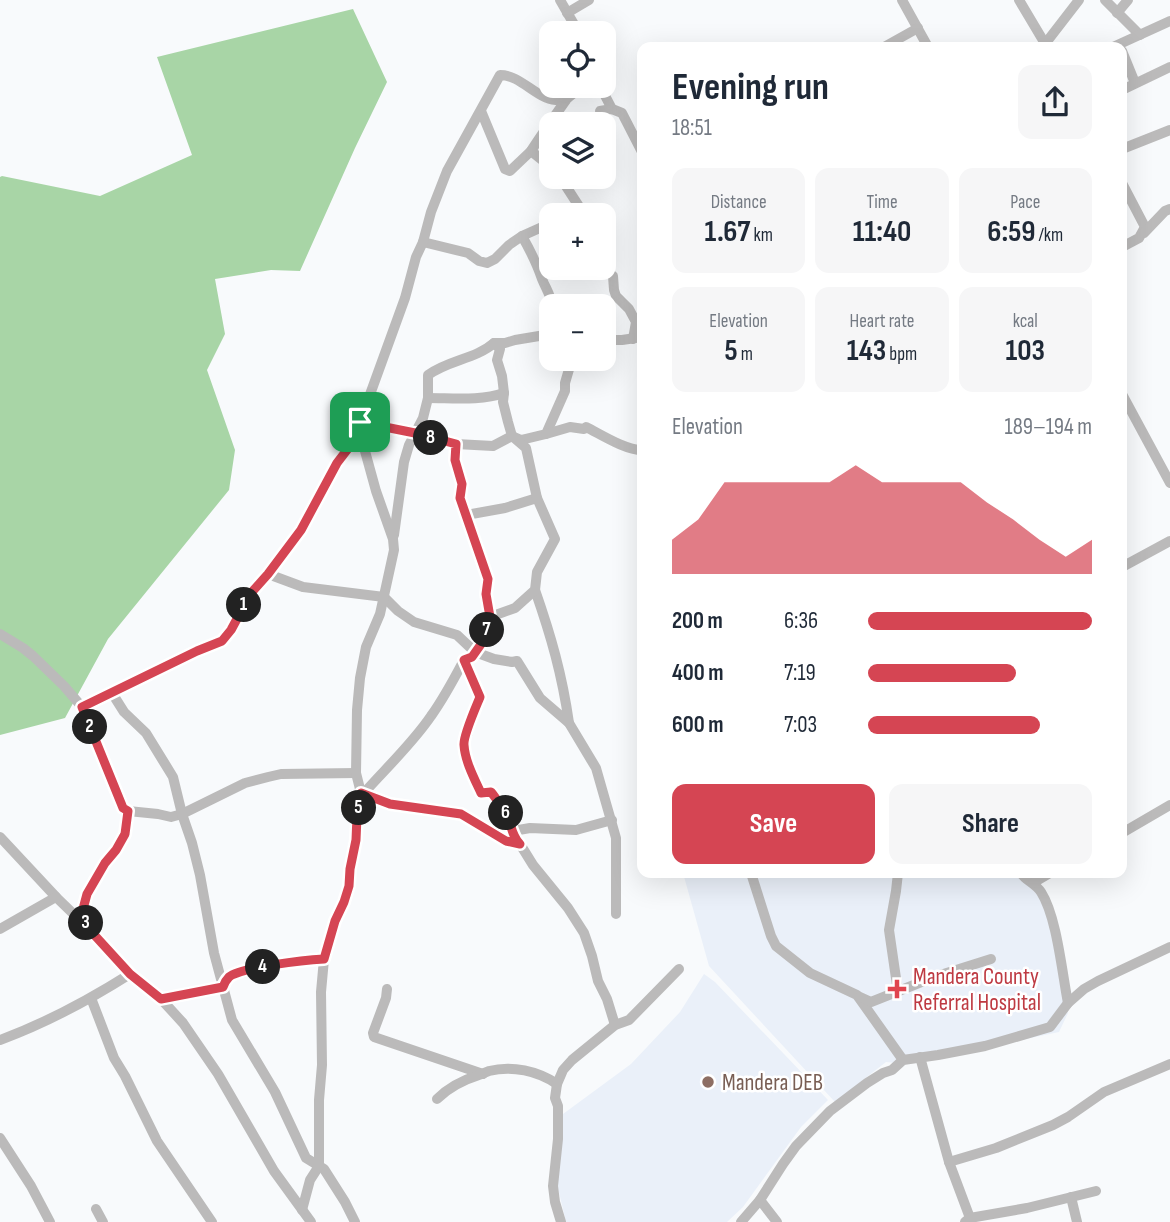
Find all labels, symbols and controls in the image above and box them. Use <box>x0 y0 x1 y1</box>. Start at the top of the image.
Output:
map controls <box>539 21 616 371</box>
button: locate <box>539 21 616 98</box>
text: Evening run <box>672 65 829 110</box>
button: share <box>1018 65 1092 139</box>
button: layers <box>539 112 616 189</box>
text: 18:51 <box>672 114 712 142</box>
text: Distance <box>711 191 767 214</box>
text: Time <box>866 191 898 214</box>
text: Pace <box>1010 191 1040 214</box>
button: + <box>539 203 616 280</box>
text: 1.67 <box>704 214 750 250</box>
text: 11:40 <box>853 214 911 250</box>
text: 6:59 <box>987 214 1036 250</box>
text: km <box>750 224 773 247</box>
text: /km <box>1036 224 1063 247</box>
button: − <box>539 294 616 371</box>
text: Elevation <box>709 310 768 333</box>
text: Heart rate <box>850 310 914 333</box>
text: kcal <box>1013 310 1038 333</box>
text: 5 <box>724 333 738 369</box>
text: 143 <box>847 333 886 369</box>
text: 103 <box>1006 333 1045 369</box>
text: m <box>738 343 753 366</box>
text: bpm <box>886 343 917 366</box>
pin <box>330 392 390 452</box>
icon: arrive <box>341 403 379 441</box>
text: Elevation <box>672 413 743 441</box>
text: 189–194 m <box>1005 413 1092 441</box>
pin: 8 <box>414 420 448 456</box>
text: 8 <box>426 426 435 449</box>
pin: 1 <box>226 588 262 622</box>
text: 1 <box>240 593 247 616</box>
text: 200 m <box>672 607 723 635</box>
text: 6:36 <box>784 607 818 635</box>
pin: 7 <box>470 612 504 648</box>
text: 7 <box>482 618 491 641</box>
text: 400 m <box>672 659 723 687</box>
text: 7:19 <box>784 659 816 687</box>
pin: 2 <box>72 710 108 744</box>
text: 600 m <box>672 711 724 739</box>
text: 7:03 <box>784 711 817 739</box>
text: 2 <box>85 715 94 738</box>
button: Save <box>672 784 875 864</box>
button: Share <box>889 784 1092 864</box>
pin: 5 <box>342 790 376 826</box>
text: 5 <box>354 796 363 819</box>
pin: 6 <box>489 796 524 830</box>
text: 6 <box>501 801 510 824</box>
pin: 3 <box>68 906 104 940</box>
text: 3 <box>81 911 90 934</box>
pin: 4 <box>246 950 280 984</box>
text: 4 <box>258 955 267 978</box>
place label: Mandera County Referral Hospital <box>913 963 1041 1017</box>
marker: Mandera County Referral Hospital <box>887 979 907 999</box>
place label: Mandera DEB <box>722 1069 823 1097</box>
marker: Mandera DEB <box>700 1074 716 1090</box>

